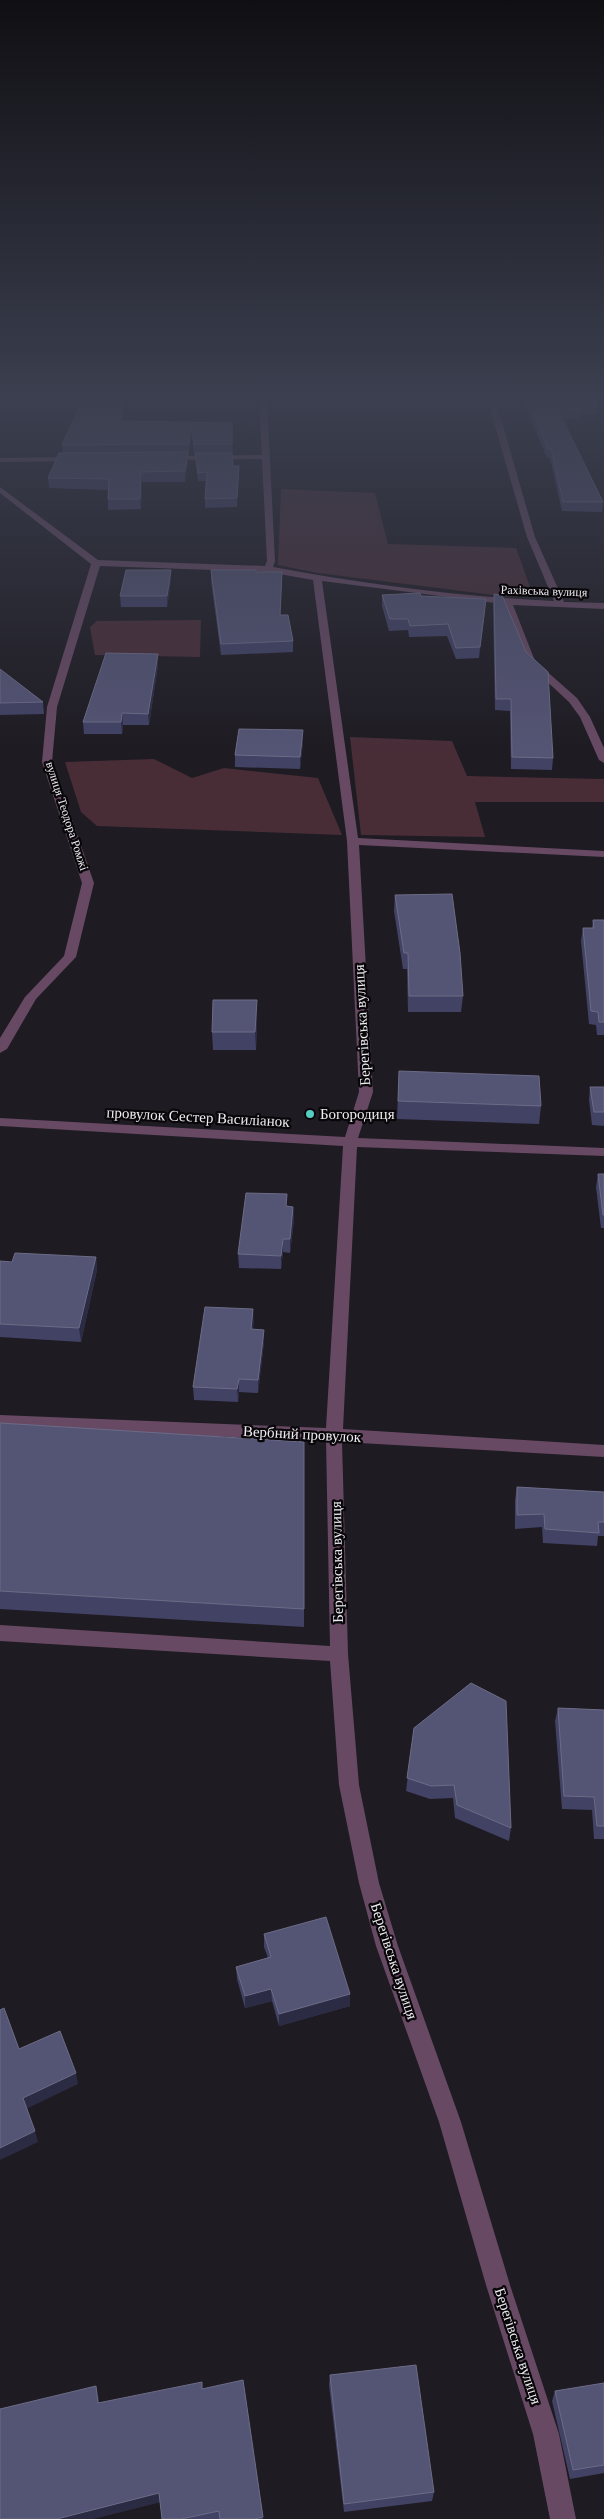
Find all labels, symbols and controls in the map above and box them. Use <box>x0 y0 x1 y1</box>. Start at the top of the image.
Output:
street label: Рахівська вулиця <box>500 582 588 600</box>
street label: вулиця Теодора Ромжі <box>43 760 91 873</box>
street label: Берегівська вулиця <box>351 964 373 1086</box>
street label: провулок Сестер Василіанок <box>106 1104 291 1130</box>
place label: Богородиця <box>320 1106 395 1122</box>
marker: Богородиця <box>304 1108 316 1120</box>
street label: Вербний провулок <box>242 1423 362 1445</box>
street label: Берегівська вулиця <box>328 1501 346 1623</box>
street label: Берегівська вулиця <box>368 1901 420 2021</box>
street label: Берегівська вулиця <box>492 2286 544 2406</box>

